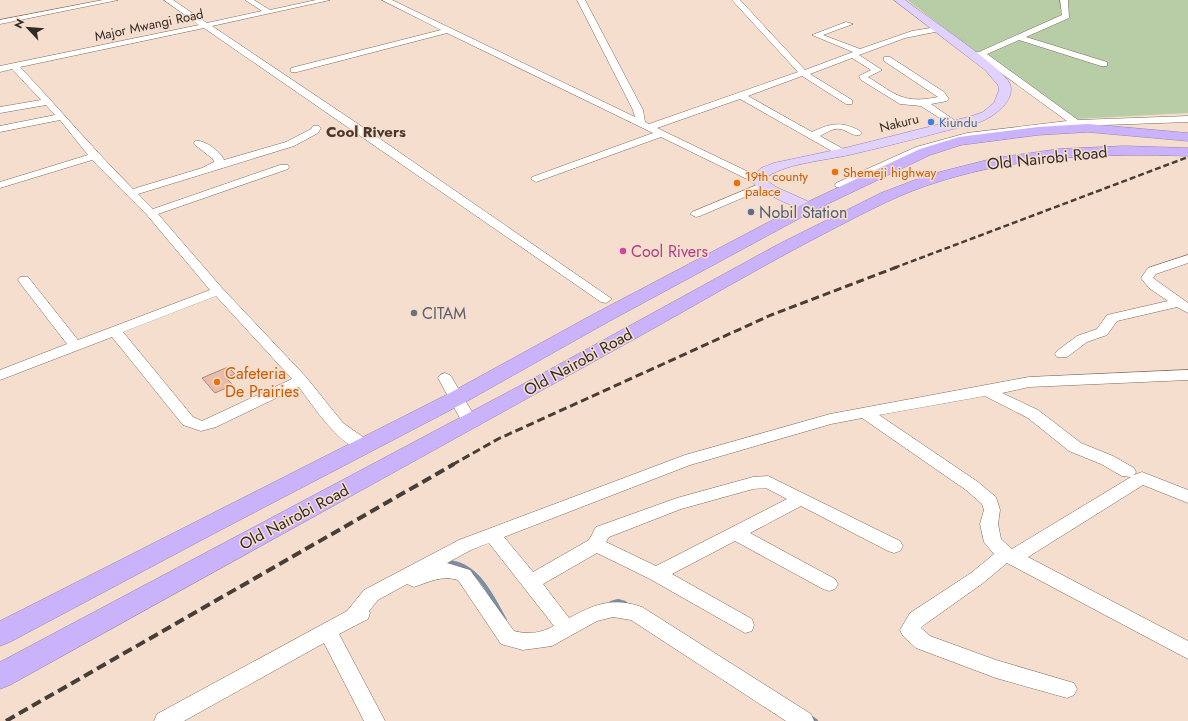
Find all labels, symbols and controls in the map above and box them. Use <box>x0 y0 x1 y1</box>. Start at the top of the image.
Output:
street label: Major Mwangi Road <box>93 4 205 46</box>
north arrow <box>8 8 48 48</box>
text: N <box>10 16 28 31</box>
street label: Nakuru <box>877 109 921 137</box>
place label: Kiundu <box>939 113 978 132</box>
marker: Kiundu <box>926 117 936 127</box>
district label: Cool Rivers <box>326 121 406 143</box>
street label: Old Nairobi Road <box>986 140 1108 176</box>
place label: Shemeji highway <box>843 163 936 182</box>
place label: 19th county palace <box>745 167 808 201</box>
marker: Shemeji highway <box>830 167 840 177</box>
marker: 19th county palace <box>732 178 742 188</box>
place label: Nobil Station <box>759 201 847 224</box>
marker: Nobil Station <box>746 207 756 217</box>
place label: Cool Rivers <box>631 240 708 263</box>
marker: Cool Rivers <box>618 246 628 256</box>
place label: CITAM <box>422 302 466 325</box>
marker: CITAM <box>409 308 419 318</box>
street label: Old Nairobi Road <box>519 323 637 401</box>
place label: Cafeteria De Prairies <box>225 362 299 403</box>
marker: Cafeteria De Prairies <box>212 377 222 387</box>
street label: Old Nairobi Road <box>235 478 353 556</box>

